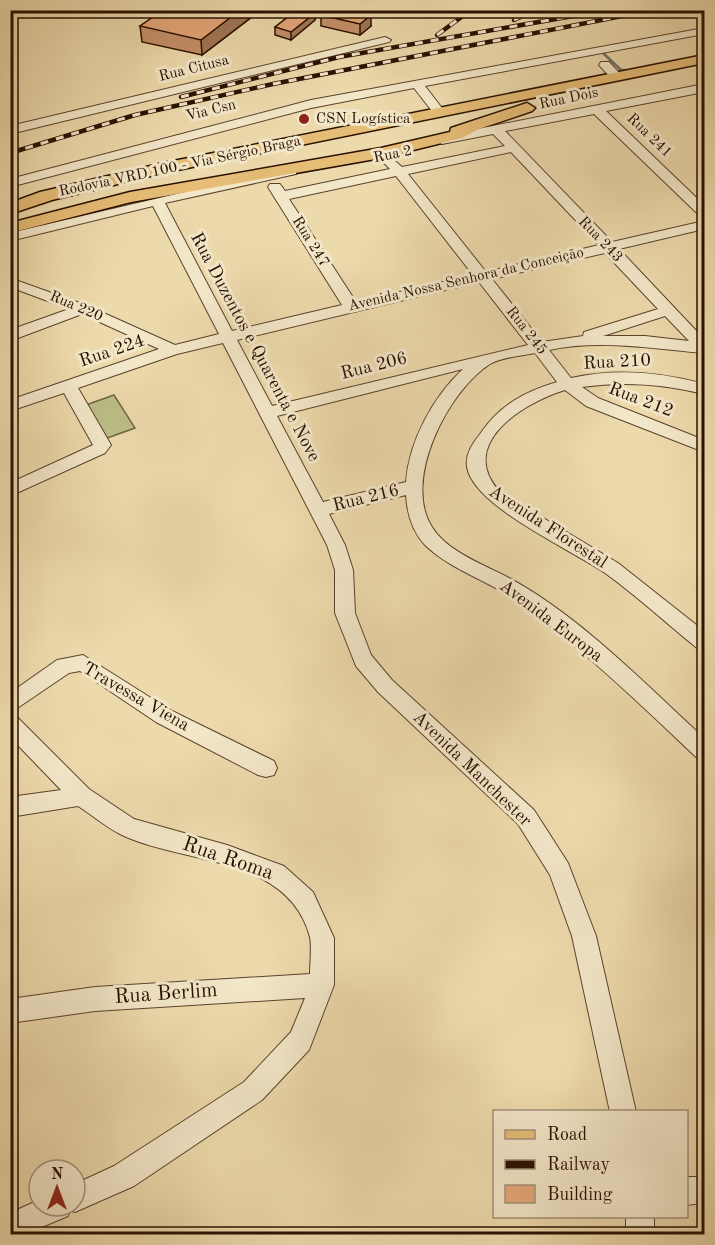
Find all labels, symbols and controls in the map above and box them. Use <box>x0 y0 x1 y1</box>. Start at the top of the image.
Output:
street label: Rua Citusa <box>157 53 231 85</box>
street label: Rua Dois <box>538 85 600 113</box>
street label: Via Csn <box>184 98 238 124</box>
street label: Rua 241 <box>623 111 675 161</box>
marker: CSN Logística <box>297 112 311 126</box>
place label: CSN Logística <box>316 112 411 127</box>
street label: Rodovia VRD 100 - Via Sérgio Braga <box>58 134 303 200</box>
street label: Rua 2 <box>372 144 414 166</box>
street label: Rua 247 <box>289 214 331 270</box>
street label: Rua 243 <box>575 214 625 266</box>
street label: Rua Duzentos e Quarenta e Nove <box>187 230 323 464</box>
street label: Avenida Nossa Senhora da Conceição <box>347 246 585 314</box>
street label: Rua 220 <box>47 289 105 325</box>
street label: Rua 245 <box>503 304 549 358</box>
street label: Rua 224 <box>77 331 147 371</box>
street label: Rua 206 <box>339 349 409 383</box>
street label: Rua 210 <box>583 351 651 373</box>
street label: Rua 212 <box>606 379 676 421</box>
street label: Rua 216 <box>331 481 401 515</box>
street label: Avenida Florestal <box>486 482 610 572</box>
street label: Avenida Europa <box>496 576 606 666</box>
street label: Travessa Viena <box>80 659 193 735</box>
street label: Avenida Manchester <box>409 708 535 830</box>
street label: Rua Roma <box>180 834 276 884</box>
street label: Rua Berlim <box>114 980 218 1008</box>
legend <box>493 1110 688 1218</box>
text: Road <box>547 1126 587 1144</box>
text: Railway <box>547 1156 610 1174</box>
north arrow <box>27 1158 87 1218</box>
text: N <box>51 1167 64 1183</box>
text: Building <box>547 1186 613 1204</box>

